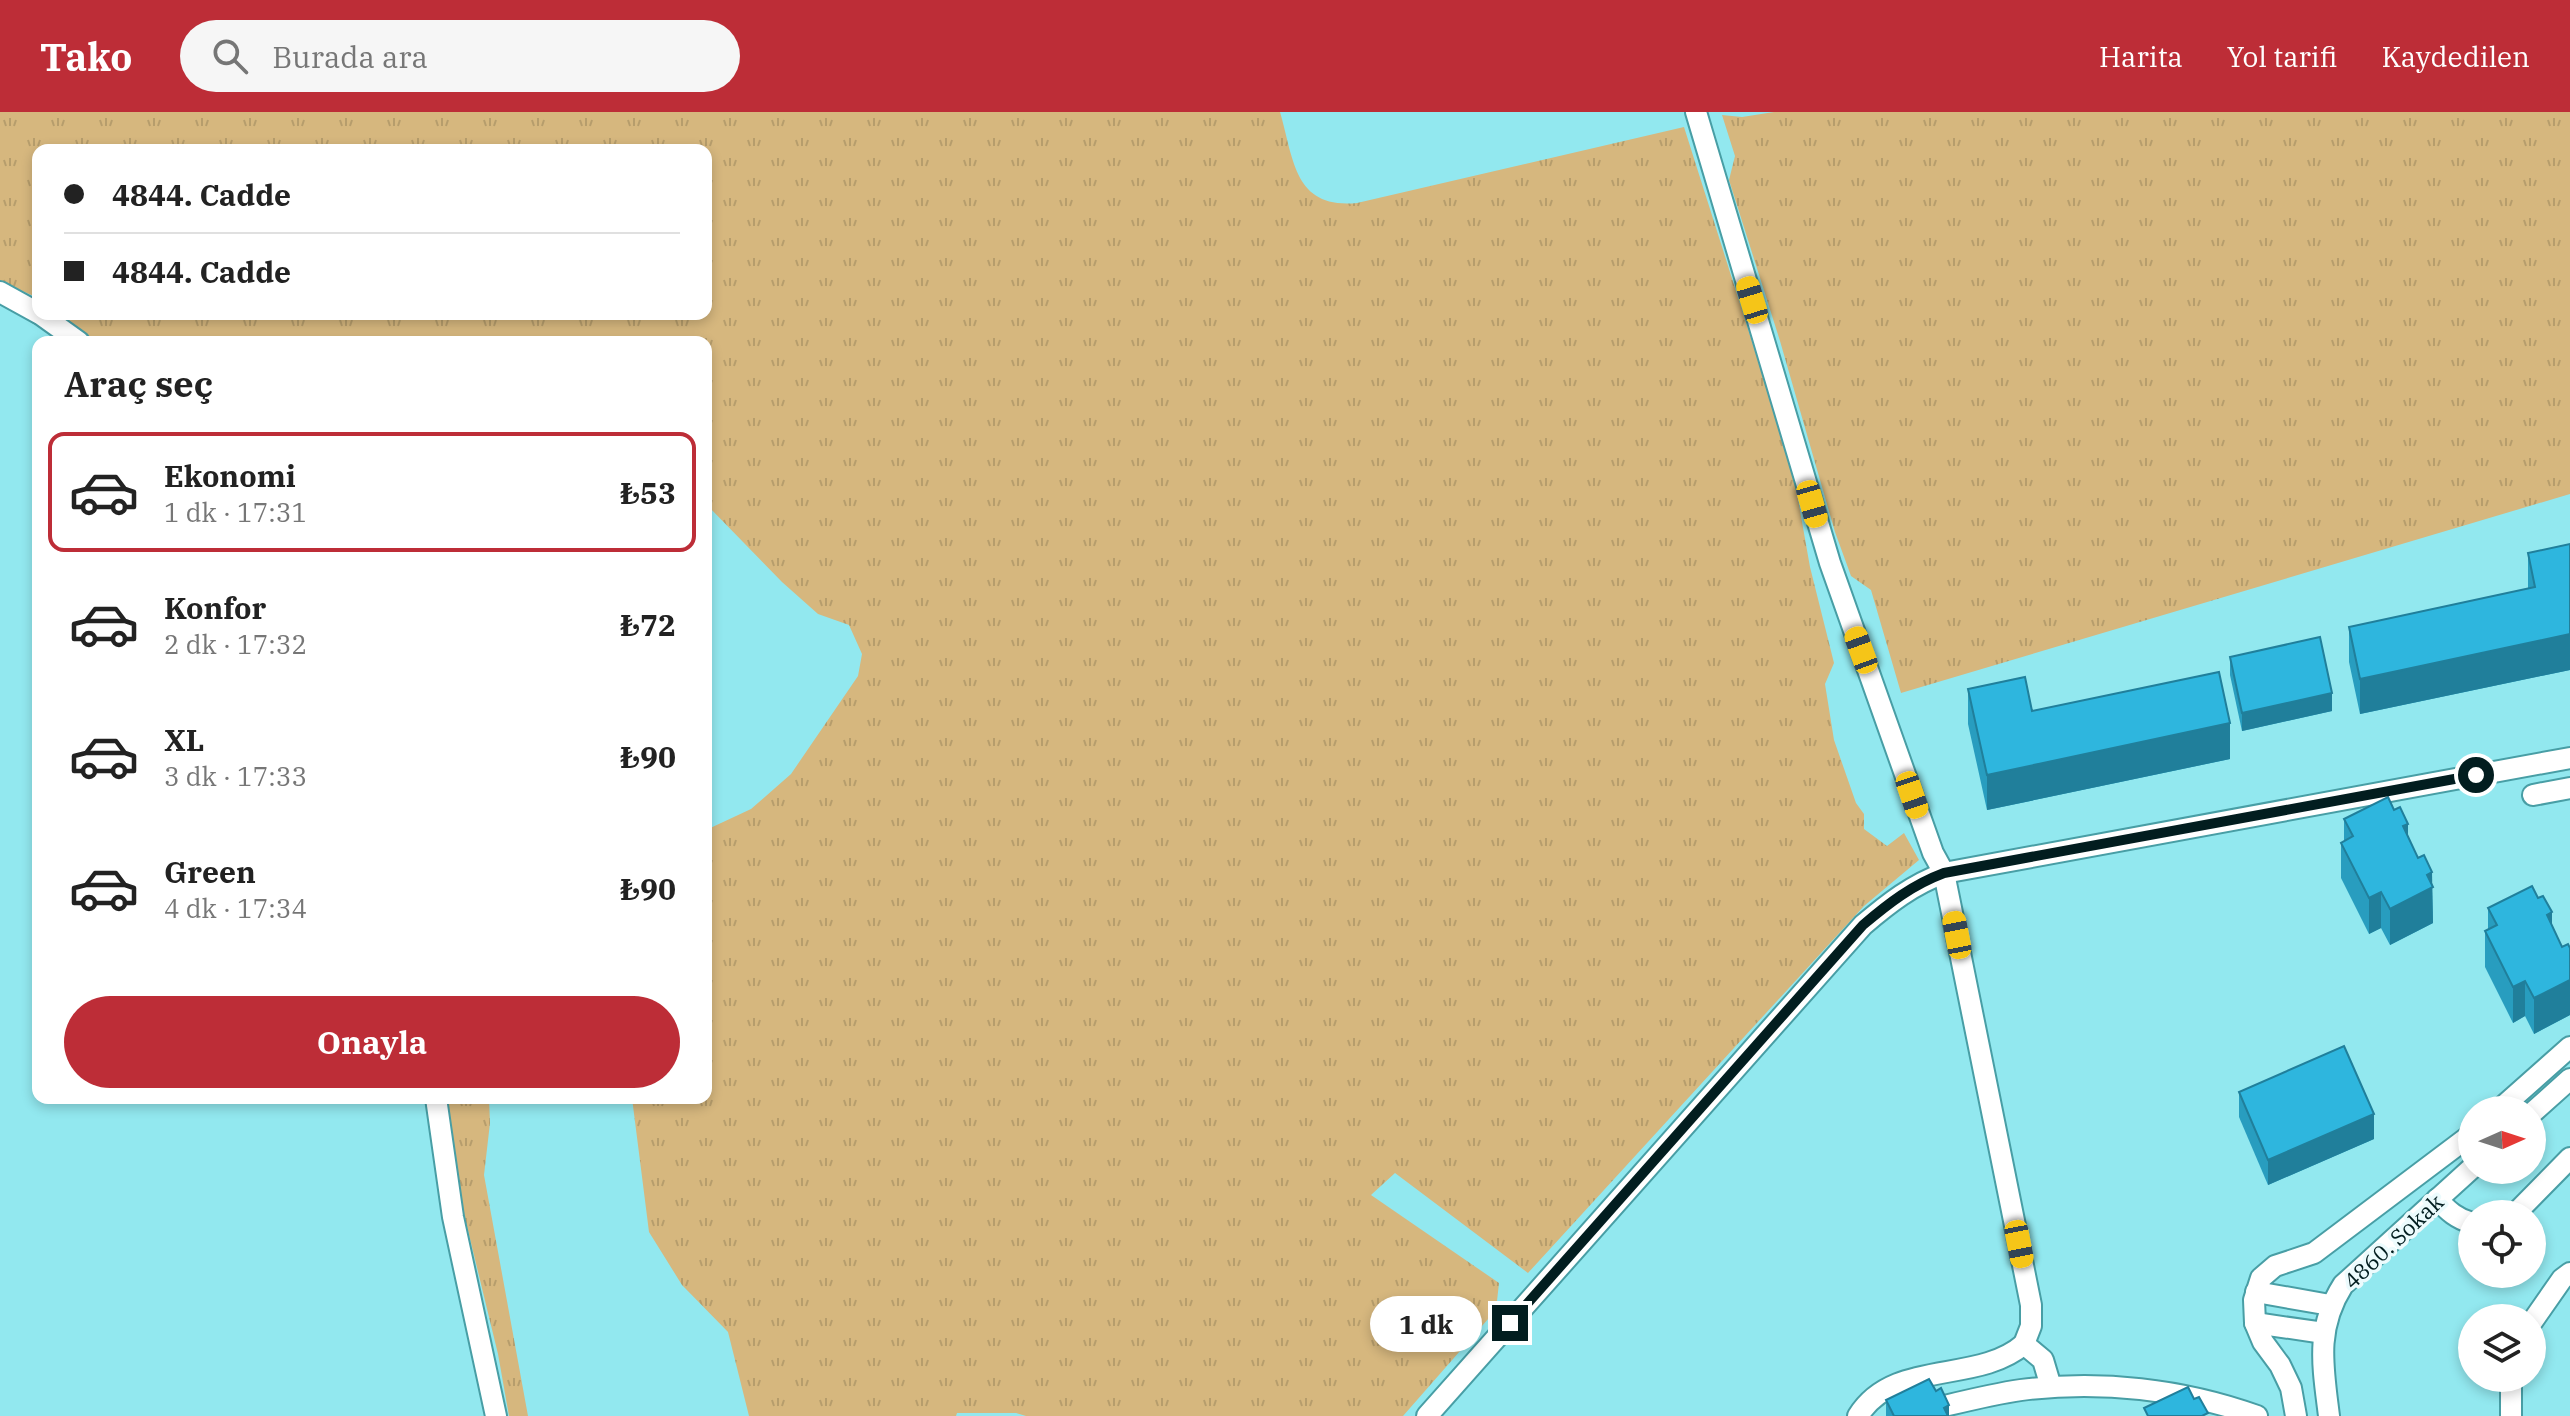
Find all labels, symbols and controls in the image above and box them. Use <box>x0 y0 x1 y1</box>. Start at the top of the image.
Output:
search box <box>180 20 740 92</box>
text: Tako <box>40 32 132 81</box>
icon: search <box>208 34 252 78</box>
text: Burada ara <box>272 37 428 76</box>
text: Harita <box>2099 38 2183 75</box>
text: Yol tarifi <box>2227 38 2337 75</box>
text: Kaydedilen <box>2381 38 2530 75</box>
text: 4844. Cadde <box>112 175 291 214</box>
text: 4844. Cadde <box>112 252 291 291</box>
car <box>1734 274 1770 326</box>
text: Araç seç <box>64 360 213 407</box>
icon: car <box>68 456 140 528</box>
text: Ekonomi <box>164 456 296 495</box>
text: ₺53 <box>620 473 676 512</box>
car <box>1794 478 1830 530</box>
text: 1 dk · 17:31 <box>164 495 307 529</box>
icon: car <box>68 588 140 660</box>
text: Konfor <box>164 588 266 627</box>
text: ₺72 <box>620 605 676 644</box>
car <box>1842 623 1880 677</box>
text: 2 dk · 17:32 <box>164 627 307 661</box>
icon: car <box>68 720 140 792</box>
text: XL <box>164 720 204 759</box>
text: ₺90 <box>620 737 676 776</box>
route start <box>2458 757 2494 793</box>
text: 3 dk · 17:33 <box>164 759 307 793</box>
car <box>1893 768 1931 822</box>
icon: car <box>68 852 140 924</box>
text: Green <box>164 852 256 891</box>
text: ₺90 <box>620 869 676 908</box>
text: 4 dk · 17:34 <box>164 891 307 925</box>
car <box>1941 909 1973 961</box>
button: Onayla <box>64 996 680 1088</box>
north arrow <box>2458 1096 2546 1184</box>
map controls <box>2458 1096 2546 1392</box>
street label: 4860. Sokak <box>2337 1187 2449 1295</box>
button: locate <box>2458 1200 2546 1288</box>
car <box>2003 1218 2035 1270</box>
callout: 1 dk <box>1370 1295 1482 1351</box>
button: layers <box>2458 1304 2546 1392</box>
route end <box>1492 1305 1528 1341</box>
text: 1 dk <box>1399 1307 1453 1341</box>

